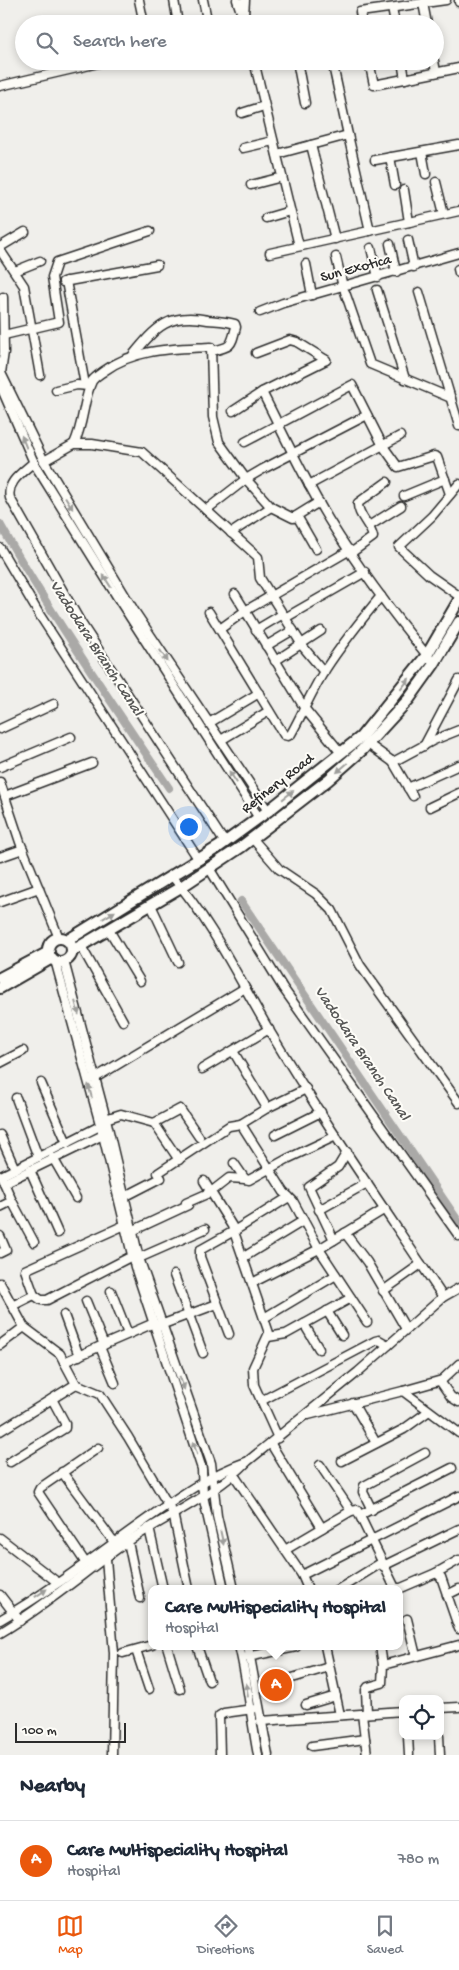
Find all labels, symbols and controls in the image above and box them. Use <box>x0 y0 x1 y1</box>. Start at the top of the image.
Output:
search box <box>15 15 444 70</box>
icon: search <box>33 29 61 57</box>
text: Search here <box>73 31 167 54</box>
street label: Sun Exotica <box>319 251 394 287</box>
one-way arrow <box>20 434 28 449</box>
one-way arrow <box>65 496 74 509</box>
one-way arrow <box>103 574 112 587</box>
water label: Vadodara Branch Canal <box>44 578 147 722</box>
one-way arrow <box>159 649 169 662</box>
one-way arrow <box>399 678 410 691</box>
street label: Refinery Road <box>238 749 319 818</box>
one-way arrow <box>336 762 348 774</box>
one-way arrow <box>228 770 238 783</box>
one-way arrow <box>281 790 294 801</box>
your location <box>176 814 202 840</box>
one-way arrow <box>103 910 116 919</box>
water label: Vadodara Branch Canal <box>309 983 414 1126</box>
one-way arrow <box>73 1000 81 1015</box>
one-way arrow <box>86 1083 94 1098</box>
one-way arrow <box>178 1376 186 1391</box>
one-way arrow <box>191 1441 198 1456</box>
one-way arrow <box>218 1530 226 1545</box>
popup <box>148 1585 403 1650</box>
one-way arrow <box>34 1588 48 1598</box>
text: Care Multispeciality Hospital <box>165 1597 386 1620</box>
text: Hospital <box>165 1620 219 1639</box>
pin: A <box>260 1666 292 1704</box>
one-way arrow <box>243 1681 251 1697</box>
map controls <box>399 1695 444 1740</box>
button: locate <box>399 1695 444 1740</box>
scale bar <box>15 1720 126 1743</box>
text: 100 m <box>22 1723 57 1740</box>
text: Nearby <box>20 1775 85 1800</box>
text: Care Multispeciality Hospital <box>67 1840 288 1863</box>
text: A <box>31 1851 41 1870</box>
text: 780 m <box>398 1851 439 1870</box>
text: Hospital <box>67 1863 121 1882</box>
tab: Map <box>56 1912 84 1959</box>
tab: Directions <box>197 1912 254 1959</box>
tab: Saved <box>367 1912 403 1959</box>

